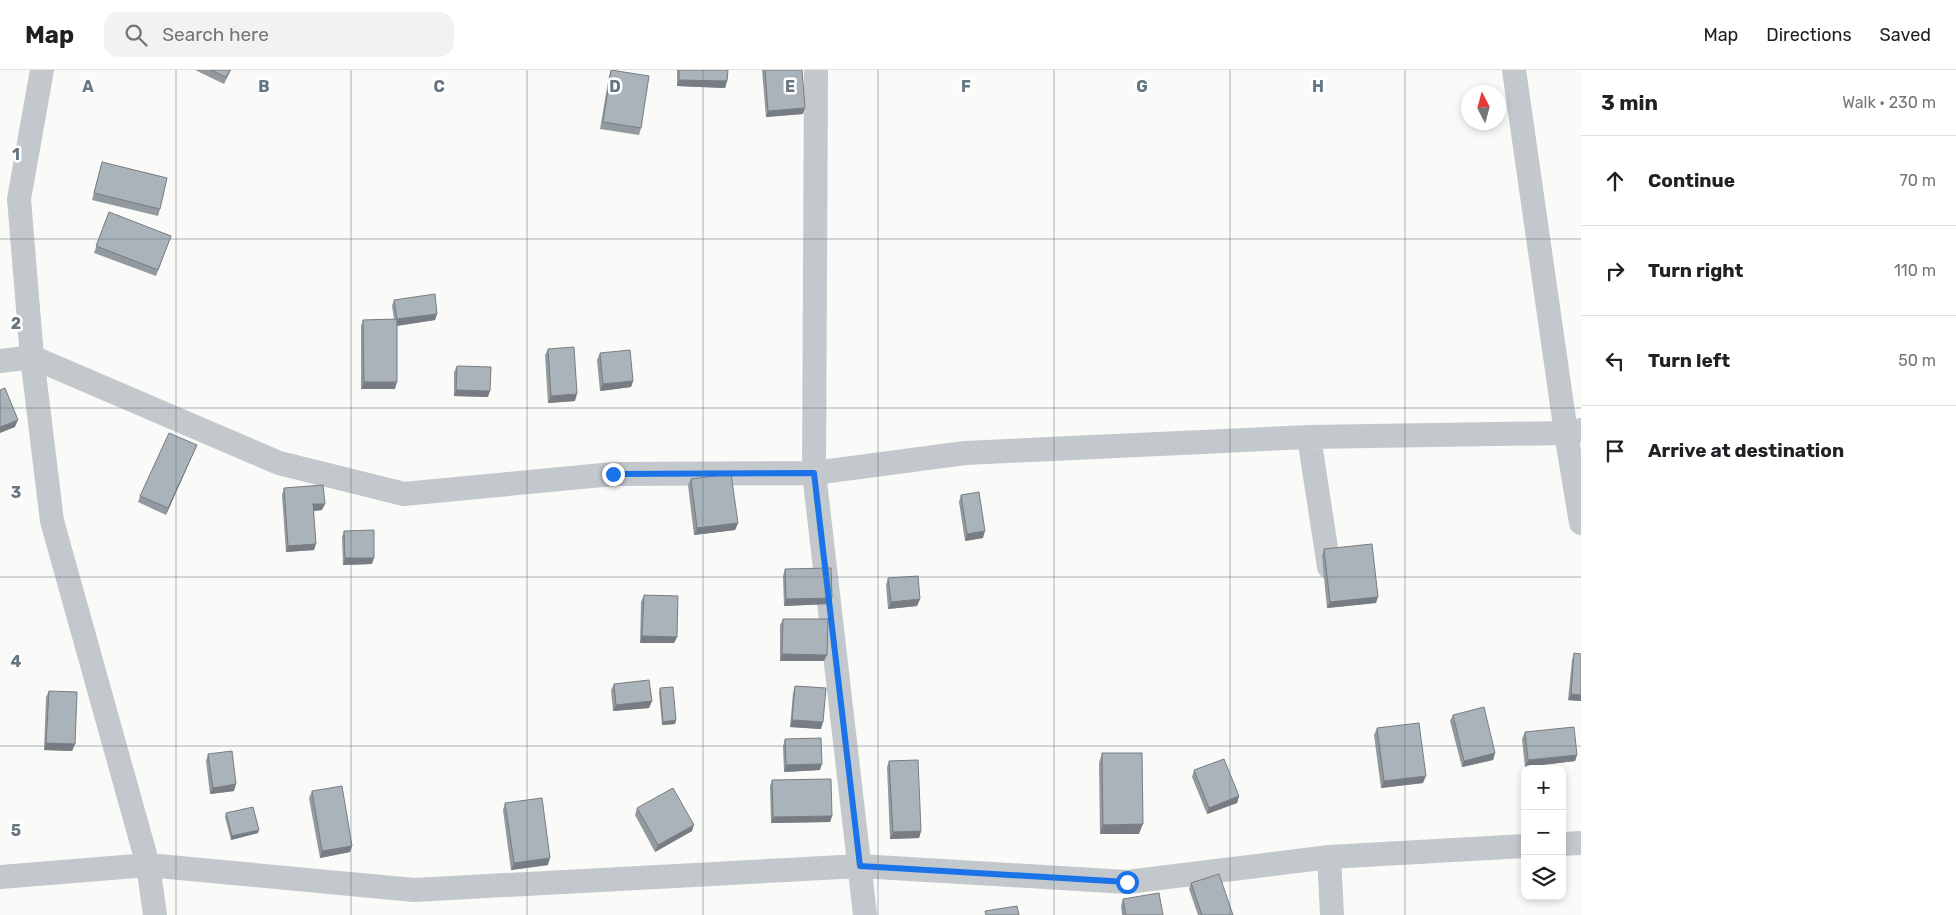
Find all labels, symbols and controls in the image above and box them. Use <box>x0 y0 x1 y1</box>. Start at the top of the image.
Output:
search box <box>104 12 454 57</box>
text: Map <box>25 21 74 49</box>
icon: search <box>122 21 150 49</box>
text: Search here <box>162 23 269 46</box>
text: Map <box>1703 24 1738 46</box>
text: Directions <box>1766 24 1852 46</box>
text: Saved <box>1880 24 1931 46</box>
text: A <box>82 77 94 96</box>
text: B <box>258 77 270 96</box>
text: C <box>433 77 445 96</box>
text: D <box>609 77 621 96</box>
text: E <box>785 77 795 96</box>
text: F <box>961 77 971 96</box>
text: G <box>1136 77 1148 96</box>
text: H <box>1312 77 1324 96</box>
north arrow <box>1461 85 1506 130</box>
text: 3 min <box>1601 90 1658 115</box>
text: Walk · 230 m <box>1842 93 1936 112</box>
text: 1 <box>12 145 20 164</box>
icon: ahead <box>1601 167 1629 195</box>
text: Continue <box>1648 169 1735 192</box>
text: 70 m <box>1899 171 1936 190</box>
icon: right <box>1601 257 1629 285</box>
text: Turn right <box>1648 259 1743 282</box>
text: 110 m <box>1894 261 1936 280</box>
text: 2 <box>11 314 21 333</box>
icon: left <box>1601 347 1629 375</box>
text: Turn left <box>1648 349 1730 372</box>
text: 50 m <box>1898 351 1936 370</box>
icon: arrive <box>1601 437 1629 465</box>
text: Arrive at destination <box>1648 439 1844 462</box>
route end <box>602 463 625 486</box>
text: 3 <box>11 483 21 502</box>
text: 4 <box>11 652 22 671</box>
map controls <box>1521 765 1566 900</box>
button: + <box>1521 765 1566 810</box>
button: − <box>1521 810 1566 855</box>
text: 5 <box>11 821 21 840</box>
button: layers <box>1521 855 1566 900</box>
route start <box>1116 871 1139 894</box>

